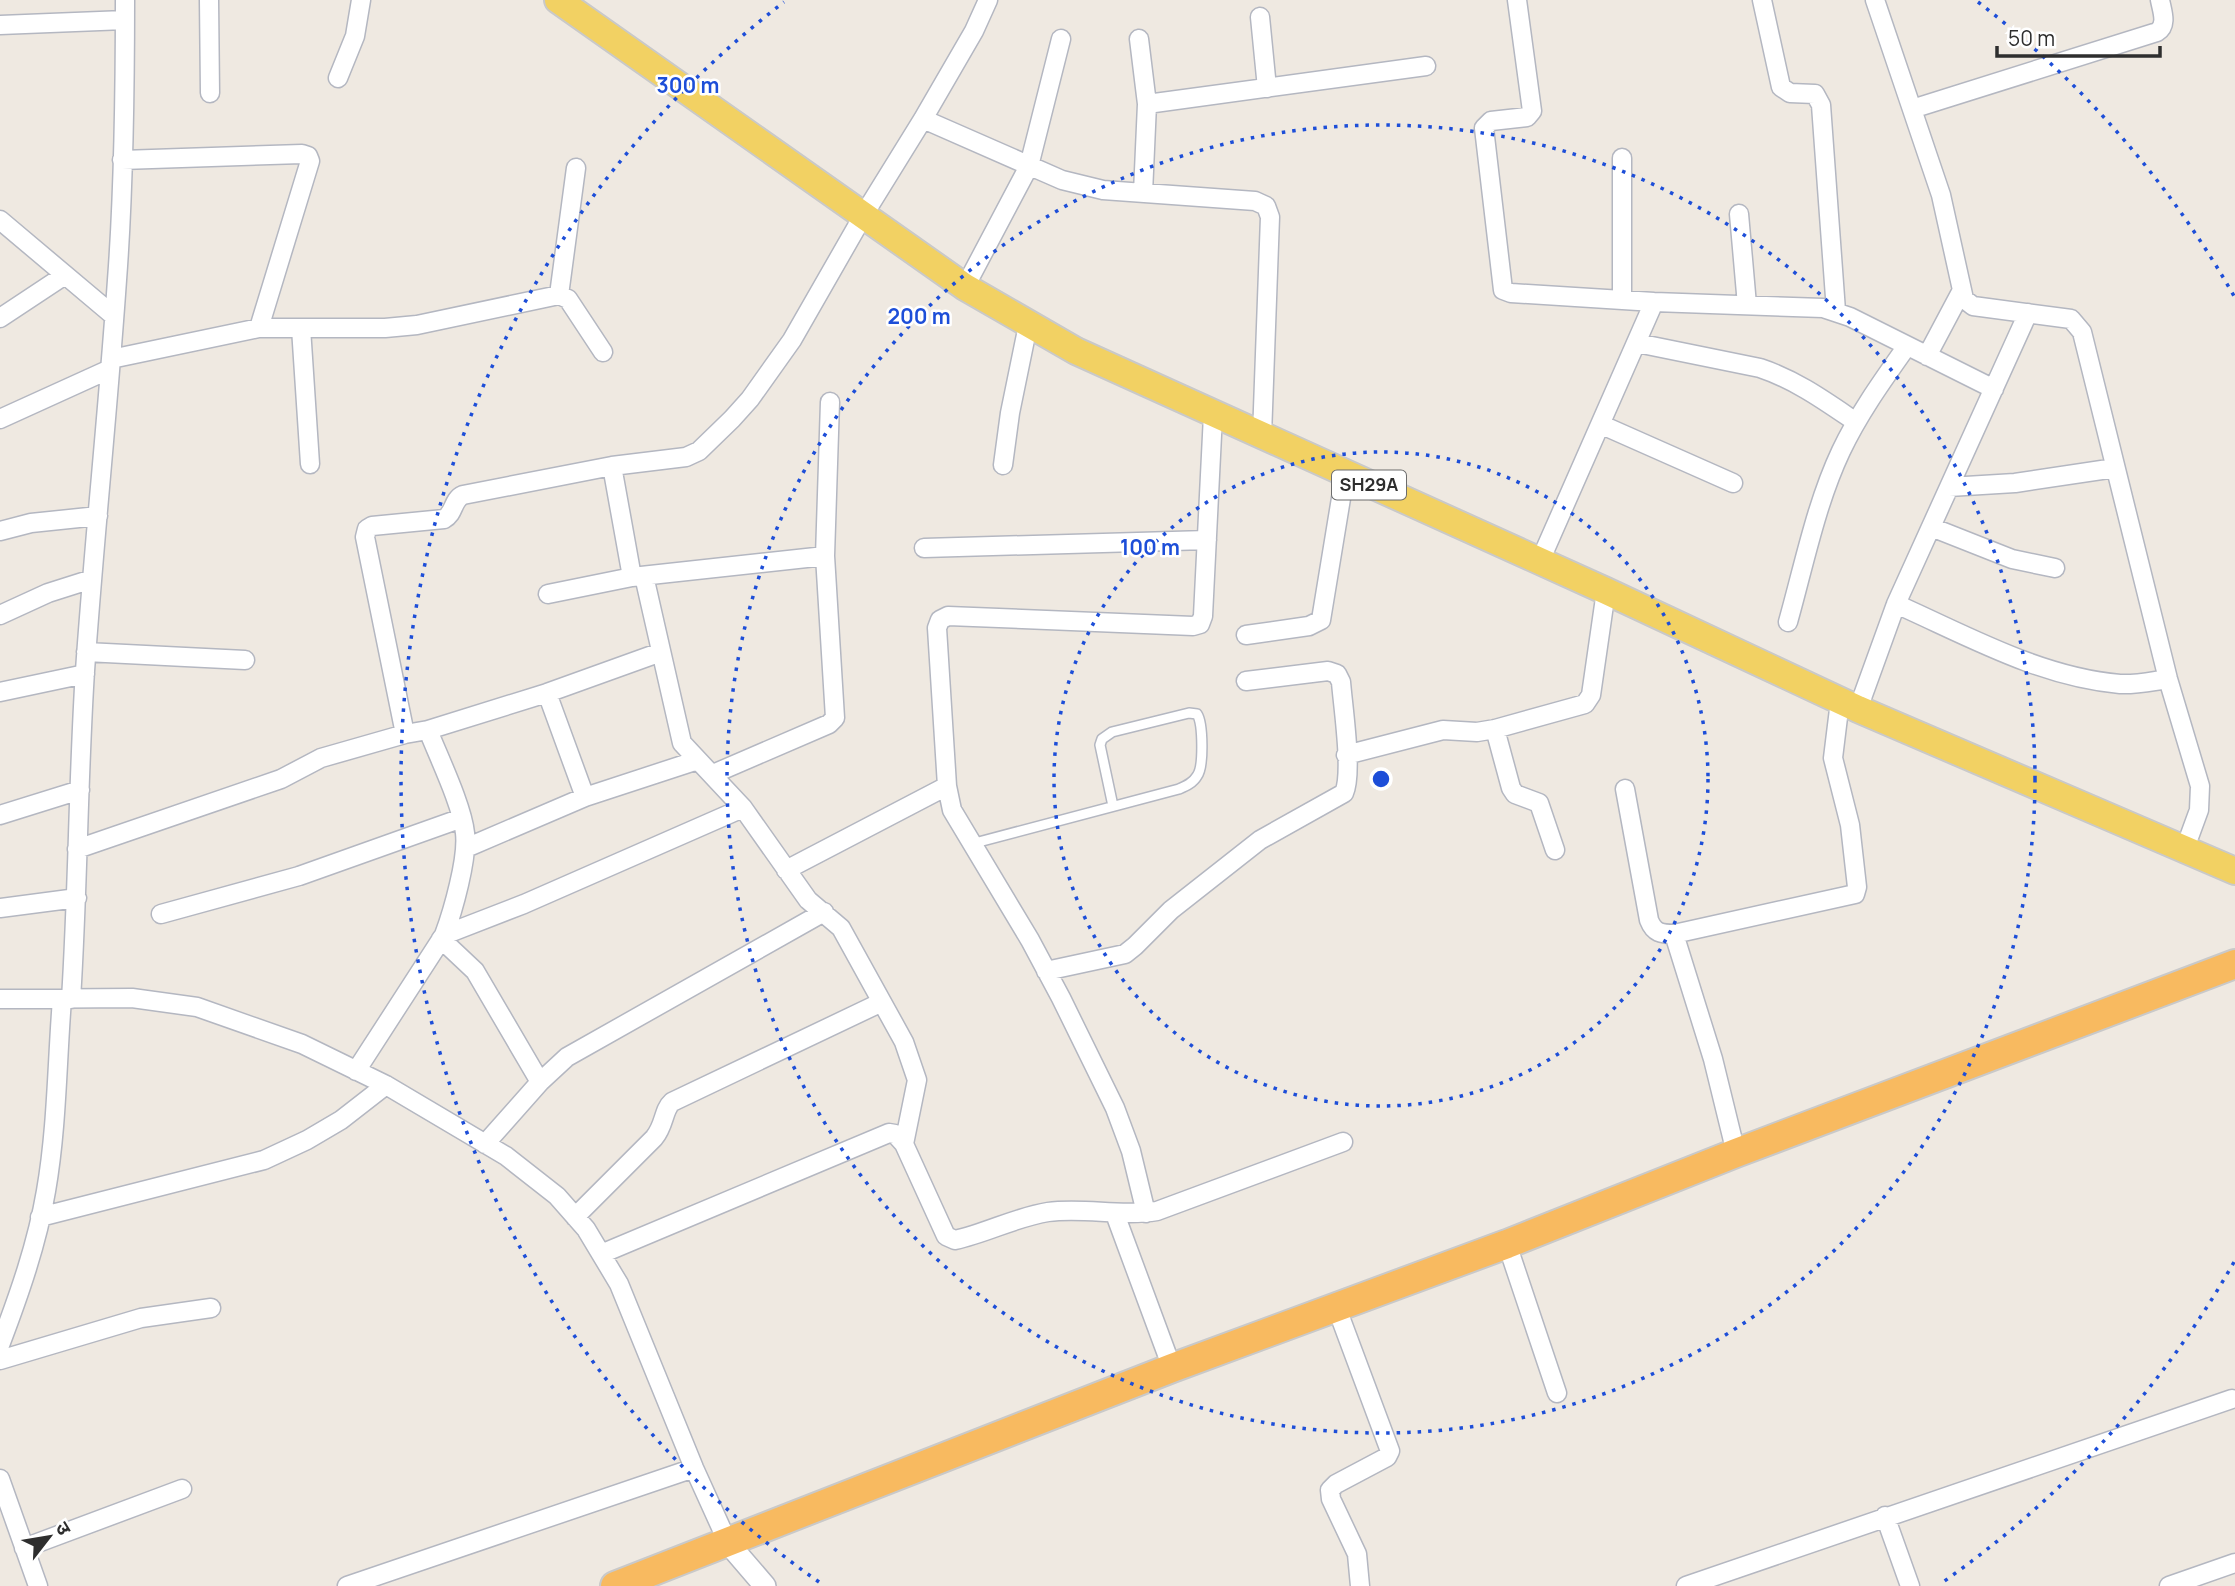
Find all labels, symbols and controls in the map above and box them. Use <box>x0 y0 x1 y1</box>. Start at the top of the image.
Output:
scale bar <box>1997 14 2160 58</box>
text: 50 m <box>2008 24 2055 52</box>
text: 300 m <box>657 71 719 99</box>
text: 200 m <box>887 302 951 330</box>
road number: SH29A <box>1332 471 1406 500</box>
text: 100 m <box>1120 533 1180 561</box>
centre of rings <box>1369 767 1393 791</box>
north arrow <box>14 1502 84 1572</box>
text: उ <box>50 1517 78 1540</box>

